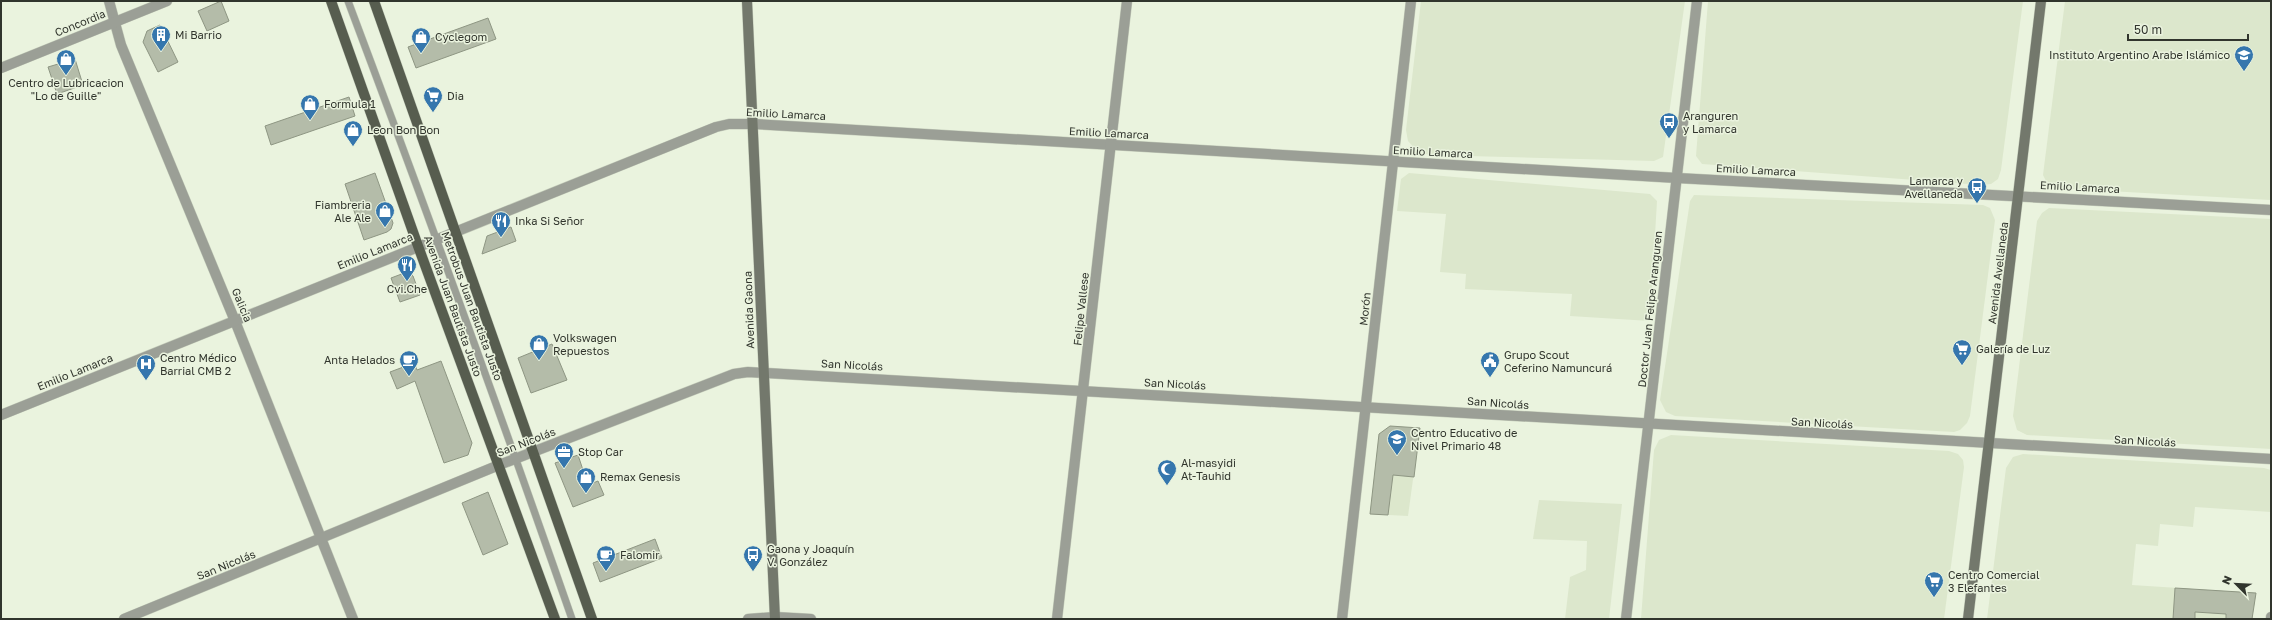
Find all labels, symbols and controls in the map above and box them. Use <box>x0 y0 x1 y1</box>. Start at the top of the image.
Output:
street label: Concordia <box>53 6 107 39</box>
scale bar <box>2128 16 2248 42</box>
text: 50 m <box>2134 22 2162 37</box>
building icon: Mi Barrio <box>150 24 172 52</box>
shop icon: Cyclegom <box>410 26 432 54</box>
place label: Mi Barrio <box>175 28 222 41</box>
place label: Cyclegom <box>435 30 487 43</box>
school or university icon: Instituto Argentino Arabe Islámico <box>2233 44 2255 72</box>
shop icon: Centro de Lubricacion "Lo de Guille" <box>55 48 77 76</box>
place label: Instituto Argentino Arabe Islámico <box>2049 48 2230 61</box>
place label: Centro de Lubricacion "Lo de Guille" <box>8 76 124 102</box>
supermarket icon: Dia <box>422 85 444 113</box>
place label: Dia <box>447 89 464 102</box>
shop icon: Formula 1 <box>299 93 321 121</box>
place label: Formula 1 <box>324 97 376 110</box>
street label: Emilio Lamarca <box>746 105 826 122</box>
place label: Aranguren y Lamarca <box>1683 109 1738 135</box>
bus stop icon: Aranguren y Lamarca <box>1658 111 1680 139</box>
shop icon: Leon Bon Bon <box>342 119 364 147</box>
place label: Leon Bon Bon <box>367 123 440 136</box>
street label: Emilio Lamarca <box>1069 124 1149 141</box>
street label: Emilio Lamarca <box>1393 143 1473 160</box>
street label: Emilio Lamarca <box>1716 161 1796 178</box>
place label: Lamarca y Avellaneda <box>1905 174 1963 200</box>
bus stop icon: Lamarca y Avellaneda <box>1966 176 1988 204</box>
street label: Emilio Lamarca <box>2040 178 2120 195</box>
place label: Fiambreria Ale Ale <box>315 198 371 224</box>
shop icon: Fiambreria Ale Ale <box>374 200 396 228</box>
restaurant icon: Inka Si Señor <box>490 210 512 238</box>
place label: Inka Si Señor <box>515 214 585 227</box>
street label: Avenida Avellaneda <box>1985 221 2010 325</box>
street label: Emilio Lamarca <box>335 229 414 272</box>
street label: Metrobus Juan Bautista Justo <box>439 229 506 383</box>
street label: Doctor Juan Felipe Aranguren <box>1635 230 1664 388</box>
street label: Avenida Juan Bautista Justo <box>422 233 485 379</box>
restaurant icon: Cvi.Che <box>396 254 418 282</box>
street label: Avenida Gaona <box>741 271 756 349</box>
street label: Felipe Vallese <box>1070 272 1091 346</box>
place label: Cvi.Che <box>387 282 427 295</box>
street label: Galicia <box>230 286 255 324</box>
street label: Morón <box>1356 292 1373 326</box>
place label: Volkswagen Repuestos <box>553 331 617 357</box>
shop icon: Volkswagen Repuestos <box>528 333 550 361</box>
supermarket icon: Galería de Luz <box>1951 338 1973 366</box>
place label: Galería de Luz <box>1976 342 2051 355</box>
place label: Grupo Scout Ceferino Namuncurá <box>1504 348 1612 374</box>
cafe icon: Anta Helados <box>398 349 420 377</box>
street label: Emilio Lamarca <box>35 350 114 393</box>
public building icon: Grupo Scout Ceferino Namuncurá <box>1479 350 1501 378</box>
place label: Centro Médico Barrial CMB 2 <box>160 351 237 377</box>
hospital icon: Centro Médico Barrial CMB 2 <box>135 353 157 381</box>
place label: Anta Helados <box>324 353 395 366</box>
street label: San Nicolás <box>821 356 884 373</box>
street label: San Nicolás <box>1144 375 1207 392</box>
street label: San Nicolás <box>1467 394 1530 411</box>
street label: San Nicolás <box>1791 414 1854 431</box>
street label: San Nicolás <box>494 424 557 459</box>
place label: Centro Educativo de Nivel Primario 48 <box>1411 426 1517 452</box>
school or university icon: Centro Educativo de Nivel Primario 48 <box>1386 428 1408 456</box>
street label: San Nicolás <box>2114 432 2177 449</box>
office icon: Stop Car <box>553 441 575 469</box>
place label: Stop Car <box>578 445 624 458</box>
place label: Al-masyidi At-Tauhid <box>1181 456 1236 482</box>
mosque icon: Al-masyidi At-Tauhid <box>1156 458 1178 486</box>
shop icon: Remax Genesis <box>575 466 597 494</box>
place label: Remax Genesis <box>600 470 681 483</box>
place label: Gaona y Joaquín V. González <box>767 542 854 568</box>
cafe icon: Falomir <box>595 544 617 572</box>
bus stop icon: Gaona y Joaquín V. González <box>742 544 764 572</box>
street label: San Nicolás <box>195 547 257 582</box>
place label: Falomir <box>620 548 660 561</box>
north arrow <box>2216 564 2256 604</box>
place label: Centro Comercial 3 Elefantes <box>1948 568 2040 594</box>
supermarket icon: Centro Comercial 3 Elefantes <box>1923 570 1945 598</box>
text: N <box>2219 573 2234 586</box>

